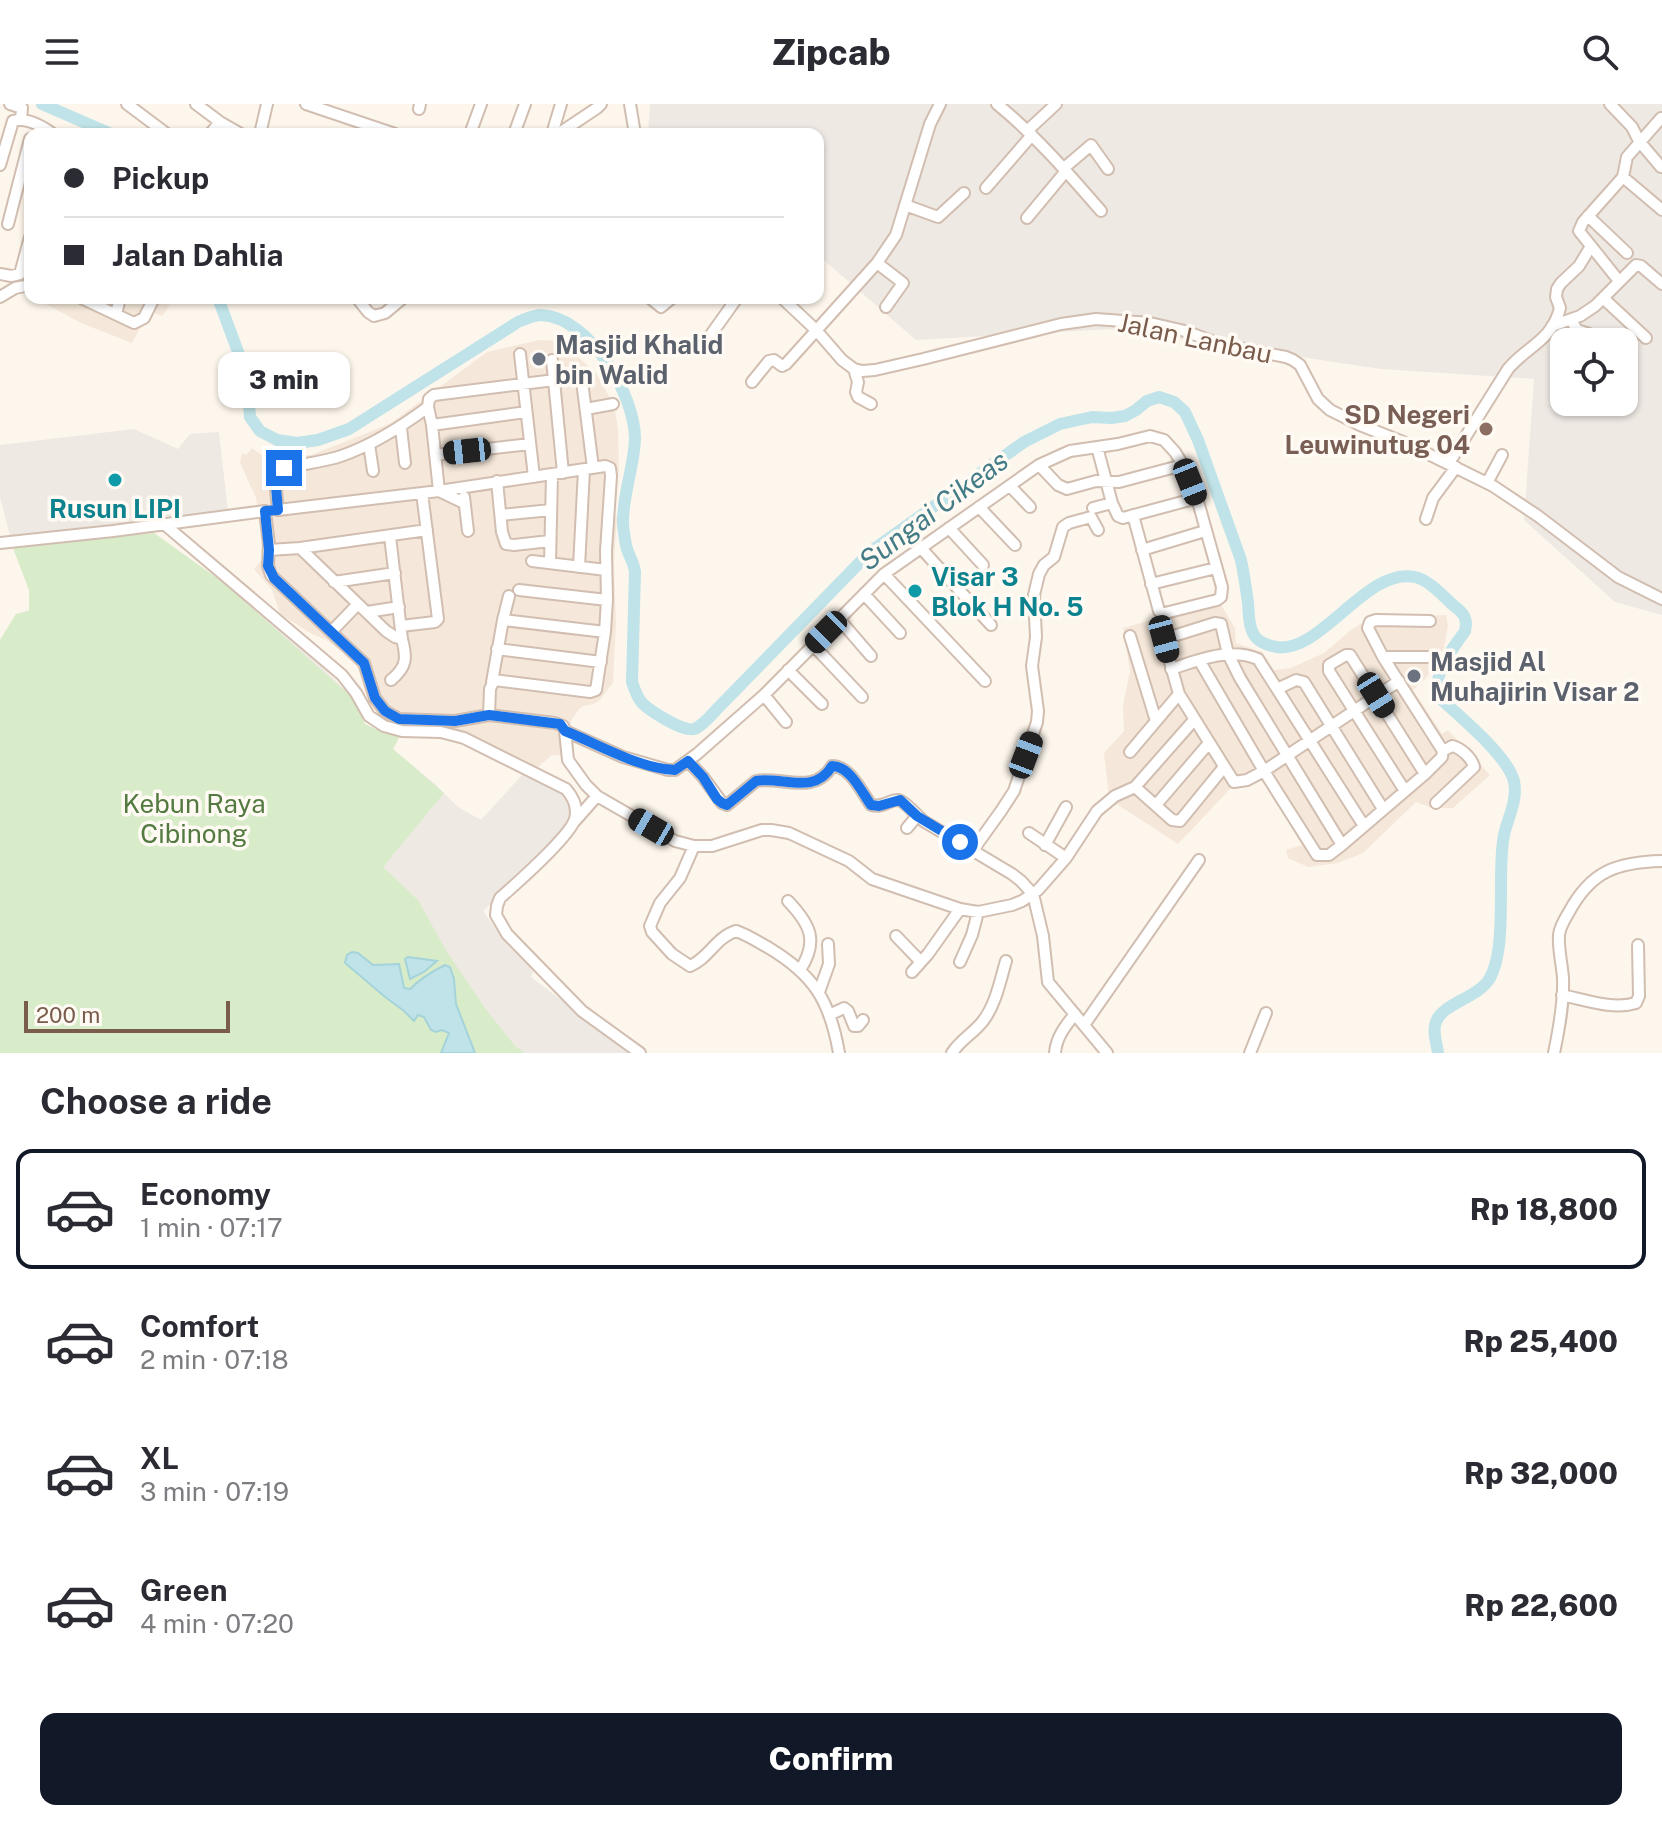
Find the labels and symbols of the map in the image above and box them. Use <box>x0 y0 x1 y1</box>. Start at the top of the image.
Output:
street label: Jalan Lanbau <box>1115 307 1275 369</box>
place label: Masjid Khalid bin Walid <box>555 329 723 390</box>
marker: Masjid Khalid bin Walid <box>530 350 548 368</box>
callout: 3 min <box>218 352 350 408</box>
place label: SD Negeri Leuwinutug 04 <box>1284 399 1470 460</box>
marker: SD Negeri Leuwinutug 04 <box>1477 420 1495 438</box>
car <box>442 437 492 465</box>
water label: Sungai Cikeas <box>852 443 1014 577</box>
route end <box>266 450 302 486</box>
car <box>1170 455 1210 509</box>
marker: Rusun LIPI <box>106 471 124 489</box>
place label: Rusun LIPI <box>49 493 181 524</box>
place label: Visar 3 Blok H No. 5 <box>931 561 1084 622</box>
marker: Visar 3 Blok H No. 5 <box>906 582 924 600</box>
car <box>801 607 851 657</box>
car <box>1146 613 1182 665</box>
place label: Masjid Al Muhajirin Visar 2 <box>1430 646 1640 707</box>
marker: Masjid Al Muhajirin Visar 2 <box>1405 667 1423 685</box>
car <box>1353 668 1399 722</box>
car <box>1006 728 1046 782</box>
park label: Kebun Raya Cibinong <box>122 788 266 849</box>
car <box>624 805 678 849</box>
route start <box>942 824 978 860</box>
scale bar <box>24 997 230 1033</box>

